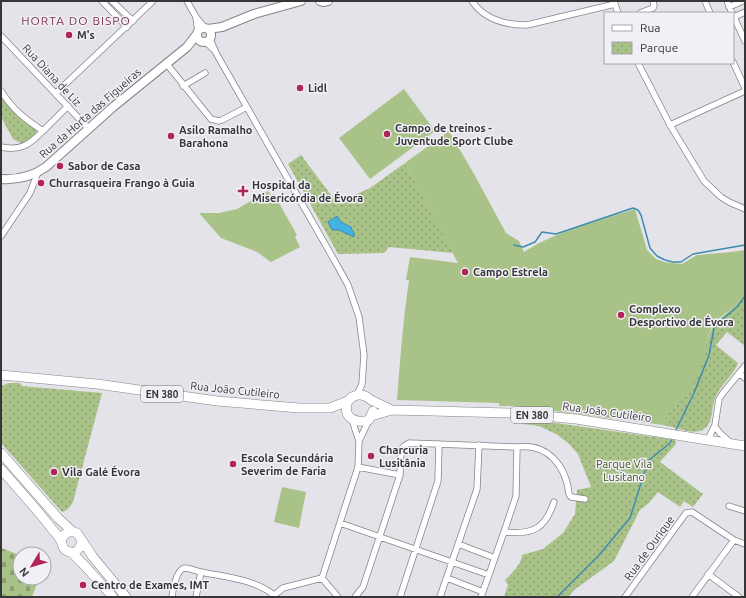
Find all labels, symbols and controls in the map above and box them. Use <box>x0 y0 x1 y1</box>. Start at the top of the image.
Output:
legend <box>604 12 734 64</box>
district label: HORTA DO BISPO <box>21 14 131 27</box>
text: Rua <box>640 21 661 34</box>
place label: M's <box>77 29 95 41</box>
marker: M's <box>64 30 74 40</box>
text: Parque <box>640 41 678 54</box>
street label: Rua Diana de Liz <box>20 42 84 108</box>
street label: Rua da Horta das Figueiras <box>37 66 143 160</box>
place label: Lidl <box>308 82 328 94</box>
marker: Lidl <box>295 83 305 93</box>
place label: Campo de treinos - Juventude Sport Clube <box>395 122 513 147</box>
place label: Asilo Ramalho Barahona <box>179 124 253 149</box>
marker: Campo de treinos - Juventude Sport Clube <box>382 129 392 139</box>
marker: Asilo Ramalho Barahona <box>166 131 176 141</box>
place label: Sabor de Casa <box>68 160 140 172</box>
marker: Sabor de Casa <box>55 161 65 171</box>
place label: Churrasqueira Frango à Guia <box>49 177 195 189</box>
marker: Churrasqueira Frango à Guia <box>36 178 46 188</box>
place label: Hospital da Misericórdia de Évora <box>252 179 363 204</box>
marker: Hospital da Misericórdia de Évora <box>237 185 249 197</box>
place label: Campo Estrela <box>473 266 548 278</box>
marker: Campo Estrela <box>460 267 470 277</box>
place label: Complexo Desportivo de Évora <box>629 303 734 328</box>
marker: Complexo Desportivo de Évora <box>616 310 626 320</box>
street label: Rua João Cutileiro <box>190 379 280 401</box>
road number: EN 380 <box>141 386 183 402</box>
street label: Rua João Cutileiro <box>562 400 652 424</box>
road number: EN 380 <box>511 407 553 423</box>
place label: Charcuria Lusitânia <box>379 444 428 469</box>
marker: Charcuria Lusitânia <box>366 451 376 461</box>
place label: Escola Secundária Severim de Faria <box>241 452 334 477</box>
park label: Parque Vila Lusitano <box>596 458 652 483</box>
marker: Escola Secundária Severim de Faria <box>228 459 238 469</box>
place label: Vila Galé Évora <box>62 465 140 478</box>
marker: Vila Galé Évora <box>49 467 59 477</box>
street label: Rua de Ourique <box>622 513 676 583</box>
north arrow <box>12 546 52 586</box>
text: N <box>17 565 31 579</box>
place label: Centro de Exames, IMT <box>91 579 210 591</box>
marker: Centro de Exames, IMT <box>78 580 88 590</box>

